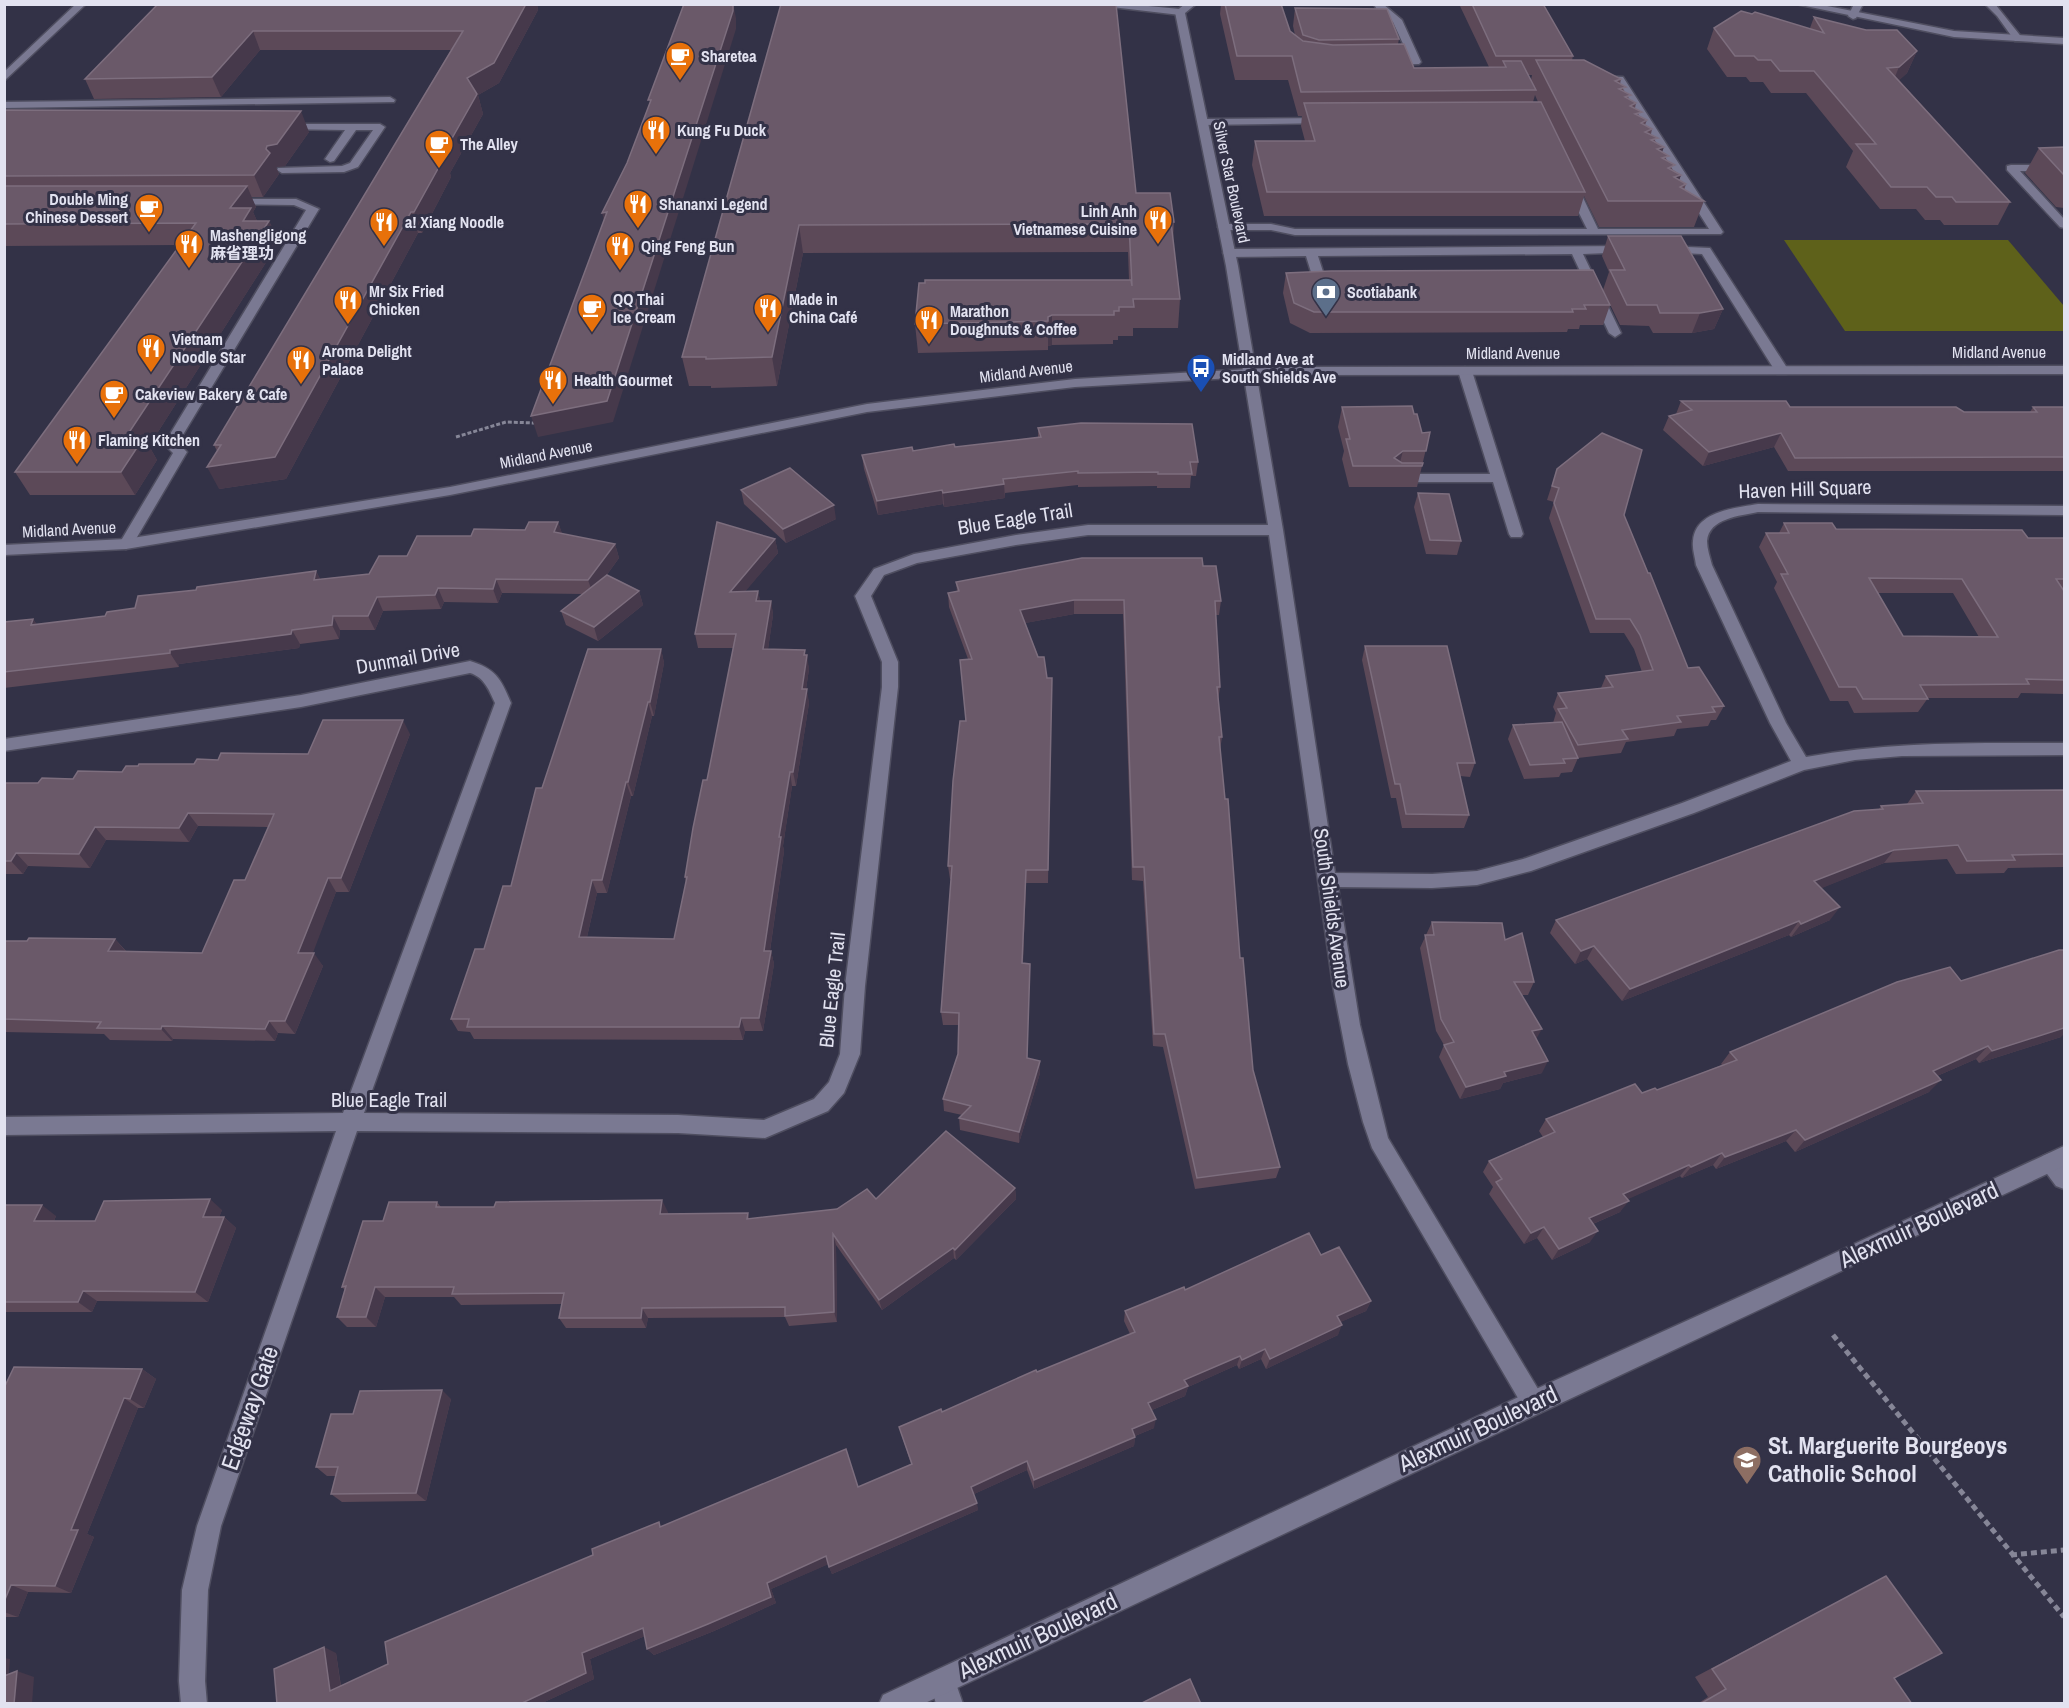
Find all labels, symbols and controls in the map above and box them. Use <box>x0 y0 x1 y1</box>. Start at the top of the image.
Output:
cafe icon: Sharetea <box>664 40 696 82</box>
place label: Sharetea <box>701 45 757 67</box>
restaurant icon: Kung Fu Duck <box>640 114 672 156</box>
place label: Kung Fu Duck <box>677 119 767 141</box>
street label: Silver Star Boulevard <box>1208 119 1256 245</box>
cafe icon: The Alley <box>423 128 455 170</box>
place label: The Alley <box>460 133 519 155</box>
place label: Double Ming Chinese Dessert <box>25 188 129 228</box>
restaurant icon: Shananxi Legend <box>622 188 654 230</box>
cafe icon: Double Ming Chinese Dessert <box>133 192 165 234</box>
place label: Shananxi Legend <box>659 193 768 215</box>
place label: Linh Anh Vietnamese Cuisine <box>1013 200 1137 240</box>
restaurant icon: Linh Anh Vietnamese Cuisine <box>1142 204 1174 246</box>
restaurant icon: a! Xiang Noodle <box>368 206 400 248</box>
place label: a! Xiang Noodle <box>405 211 504 233</box>
place label: Mashengligong 麻省理功 <box>210 224 306 264</box>
restaurant icon: Mashengligong 麻省理功 <box>173 228 205 270</box>
restaurant icon: Qing Feng Bun <box>604 230 636 272</box>
place label: Qing Feng Bun <box>641 235 734 257</box>
bank icon: Scotiabank <box>1310 276 1342 318</box>
place label: Mr Six Fried Chicken <box>369 280 444 320</box>
place label: Scotiabank <box>1347 281 1418 303</box>
restaurant icon: Mr Six Fried Chicken <box>332 284 364 326</box>
place label: QQ Thai Ice Cream <box>613 288 676 328</box>
place label: Made in China Café <box>789 288 858 328</box>
cafe icon: QQ Thai Ice Cream <box>576 292 608 334</box>
restaurant icon: Made in China Café <box>752 292 784 334</box>
place label: Marathon Doughnuts & Coffee <box>950 300 1077 340</box>
restaurant icon: Marathon Doughnuts & Coffee <box>913 304 945 346</box>
place label: Vietnam Noodle Star <box>172 328 247 368</box>
restaurant icon: Vietnam Noodle Star <box>135 332 167 374</box>
place label: Aroma Delight Palace <box>322 340 412 380</box>
street label: Midland Avenue <box>1952 341 2046 363</box>
street label: Midland Avenue <box>1466 342 1560 364</box>
restaurant icon: Aroma Delight Palace <box>285 344 317 386</box>
place label: Midland Ave at South Shields Ave <box>1222 348 1336 388</box>
bus stop icon: Midland Ave at South Shields Ave <box>1185 352 1217 394</box>
street label: Midland Avenue <box>978 354 1074 388</box>
restaurant icon: Health Gourmet <box>537 364 569 406</box>
place label: Health Gourmet <box>574 369 673 391</box>
cafe icon: Cakeview Bakery & Cafe <box>98 378 130 420</box>
place label: Cakeview Bakery & Cafe <box>135 383 287 405</box>
restaurant icon: Flaming Kitchen <box>61 424 93 466</box>
place label: Flaming Kitchen <box>98 429 200 451</box>
street label: Midland Avenue <box>498 434 594 474</box>
street label: Haven Hill Square <box>1738 473 1872 504</box>
street label: Blue Eagle Trail <box>956 496 1074 541</box>
street label: Midland Avenue <box>22 516 116 542</box>
street label: Dunmail Drive <box>354 635 462 680</box>
street label: South Shields Avenue <box>1308 826 1357 990</box>
street label: Blue Eagle Trail <box>812 931 851 1049</box>
street label: Blue Eagle Trail <box>331 1086 447 1113</box>
street label: Alexmuir Boulevard <box>1833 1173 2003 1275</box>
street label: Edgeway Gate <box>213 1341 285 1474</box>
street label: Alexmuir Boulevard <box>1392 1377 1562 1479</box>
place label: St. Marguerite Bourgeoys Catholic School <box>1768 1429 2008 1489</box>
school or university icon: St. Marguerite Bourgeoys Catholic School <box>1731 1444 1763 1486</box>
street label: Alexmuir Boulevard <box>952 1584 1122 1686</box>

